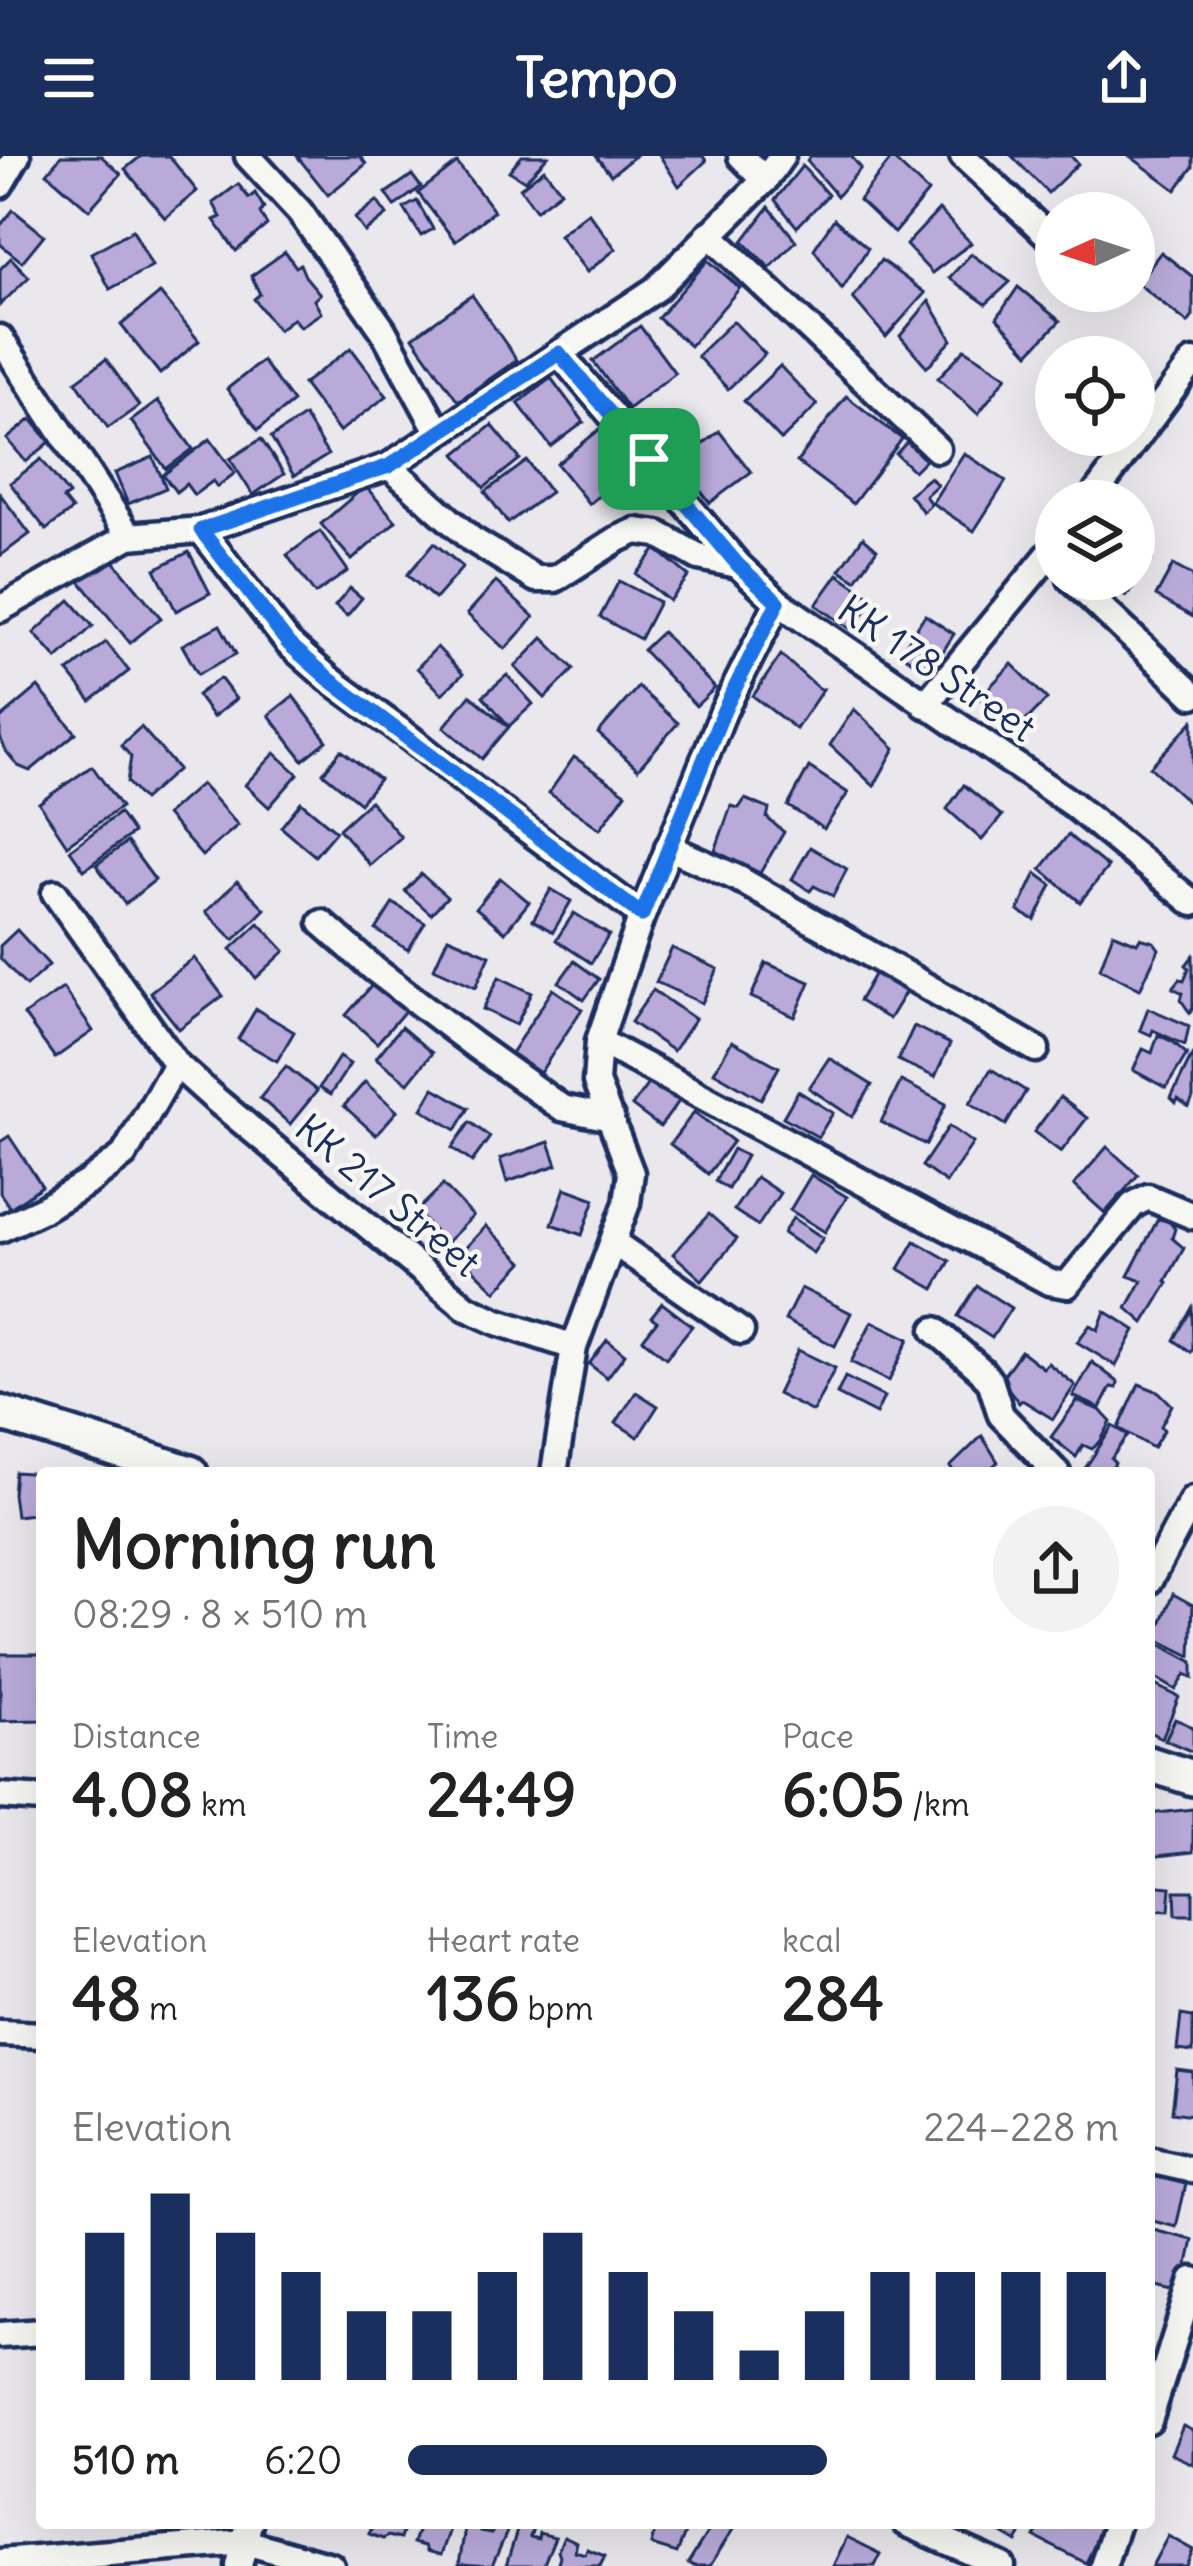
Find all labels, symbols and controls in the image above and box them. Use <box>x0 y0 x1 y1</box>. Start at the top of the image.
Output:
text: Tempo <box>515 44 678 112</box>
icon: menu <box>36 45 102 111</box>
icon: share <box>1091 45 1157 111</box>
north arrow <box>1035 192 1155 312</box>
map controls <box>1035 192 1155 600</box>
button: locate <box>1035 336 1155 456</box>
pin <box>598 408 700 510</box>
icon: arrive <box>616 426 682 492</box>
button: layers <box>1035 480 1155 600</box>
street label: KK 178 Street <box>829 584 1045 752</box>
street label: KK 217 Street <box>285 1104 490 1287</box>
text: Morning run <box>72 1503 436 1586</box>
button: share <box>993 1506 1119 1632</box>
text: 08:29 · 8 × 510 m <box>72 1590 368 1639</box>
text: Distance <box>72 1715 201 1757</box>
text: Time <box>427 1715 498 1757</box>
text: Pace <box>782 1715 854 1757</box>
text: 4.08 <box>72 1757 193 1832</box>
text: 24:49 <box>427 1757 576 1832</box>
text: 6:05 <box>782 1757 904 1832</box>
text: km <box>193 1783 247 1825</box>
text: /km <box>904 1783 970 1825</box>
text: Elevation <box>72 1919 207 1961</box>
text: Heart rate <box>427 1919 580 1961</box>
text: kcal <box>782 1919 841 1961</box>
text: 48 <box>72 1961 141 2036</box>
text: 136 <box>427 1961 520 2036</box>
text: 284 <box>782 1961 884 2036</box>
text: m <box>141 1987 178 2029</box>
text: bpm <box>520 1987 593 2029</box>
text: Elevation <box>72 2103 232 2152</box>
text: 224–228 m <box>923 2103 1119 2152</box>
text: 510 m <box>72 2436 179 2485</box>
text: 6:20 <box>264 2436 342 2485</box>

